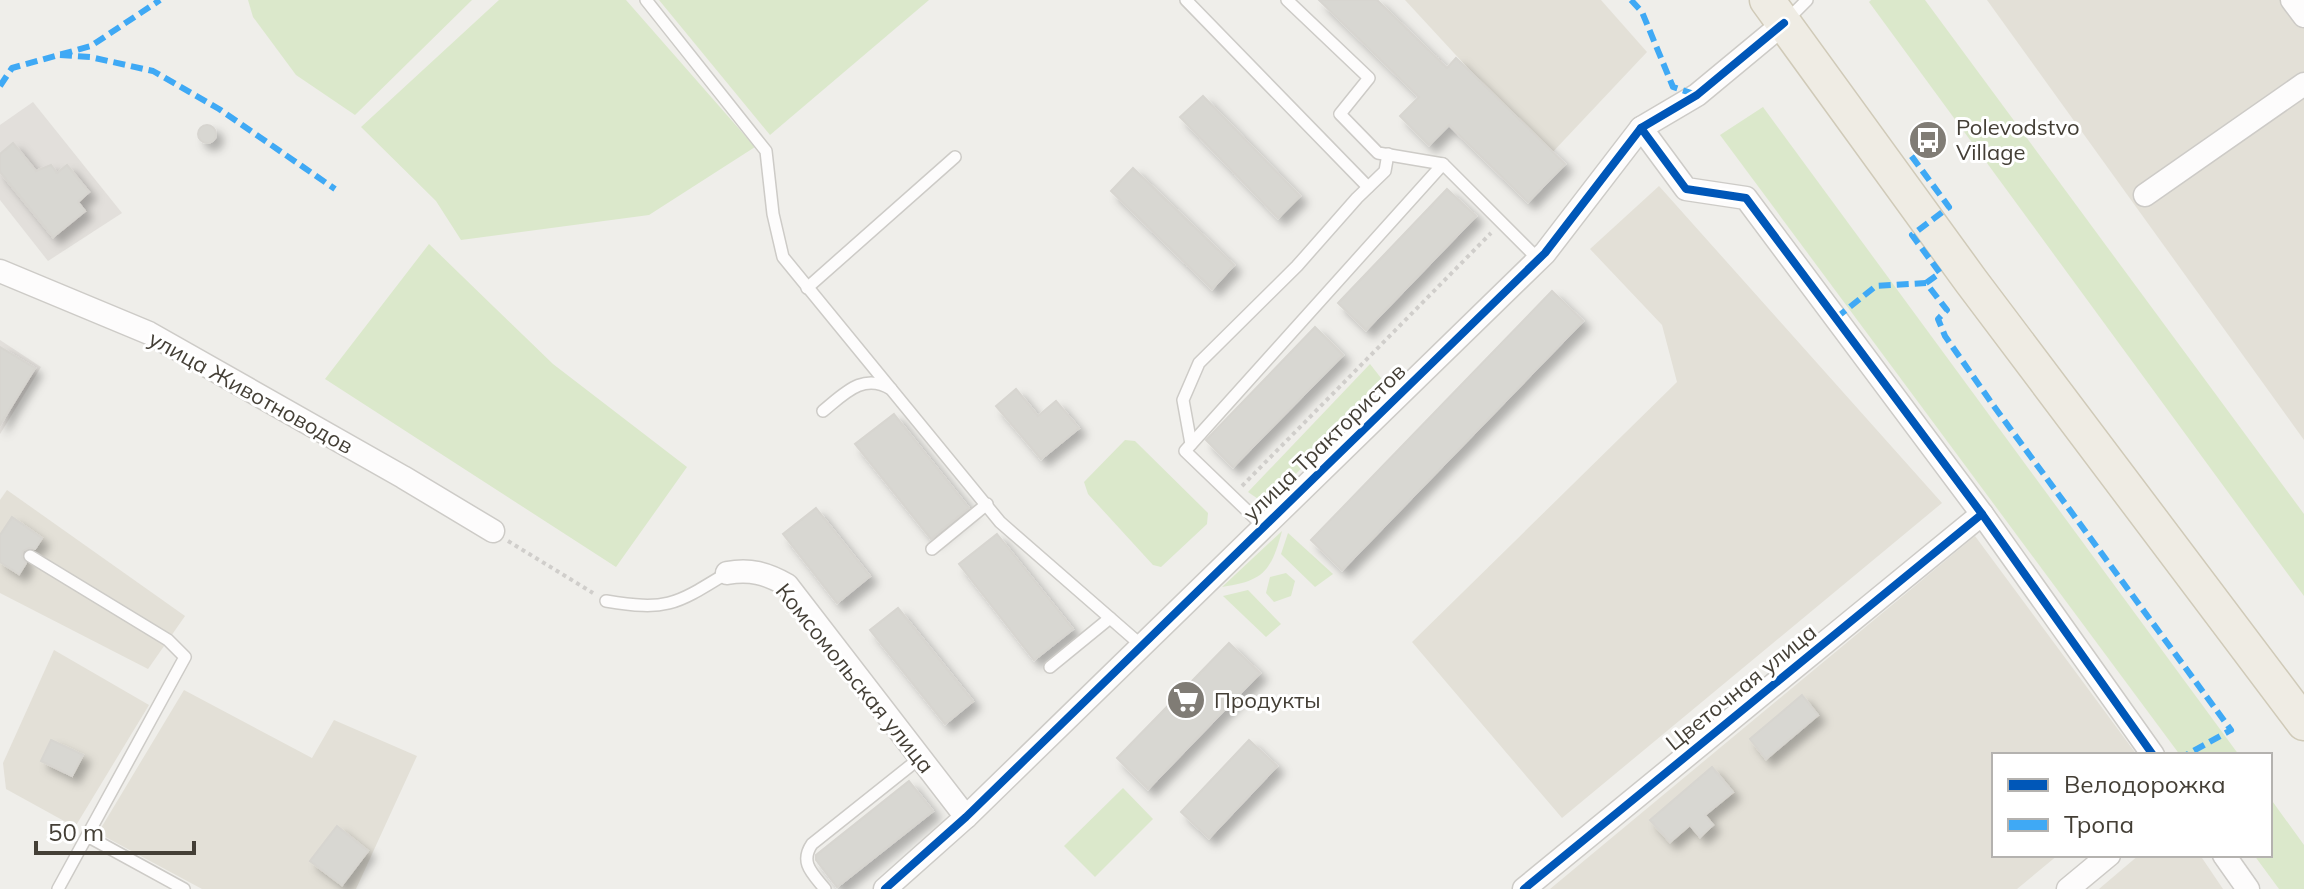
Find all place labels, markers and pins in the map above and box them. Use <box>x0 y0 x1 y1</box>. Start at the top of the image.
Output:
place label: Polevodstvo Village <box>1956 113 2079 166</box>
bus stop icon: Polevodstvo Village <box>1907 119 1949 161</box>
supermarket icon: Продукты <box>1165 679 1207 721</box>
place label: Продукты <box>1214 686 1321 714</box>

